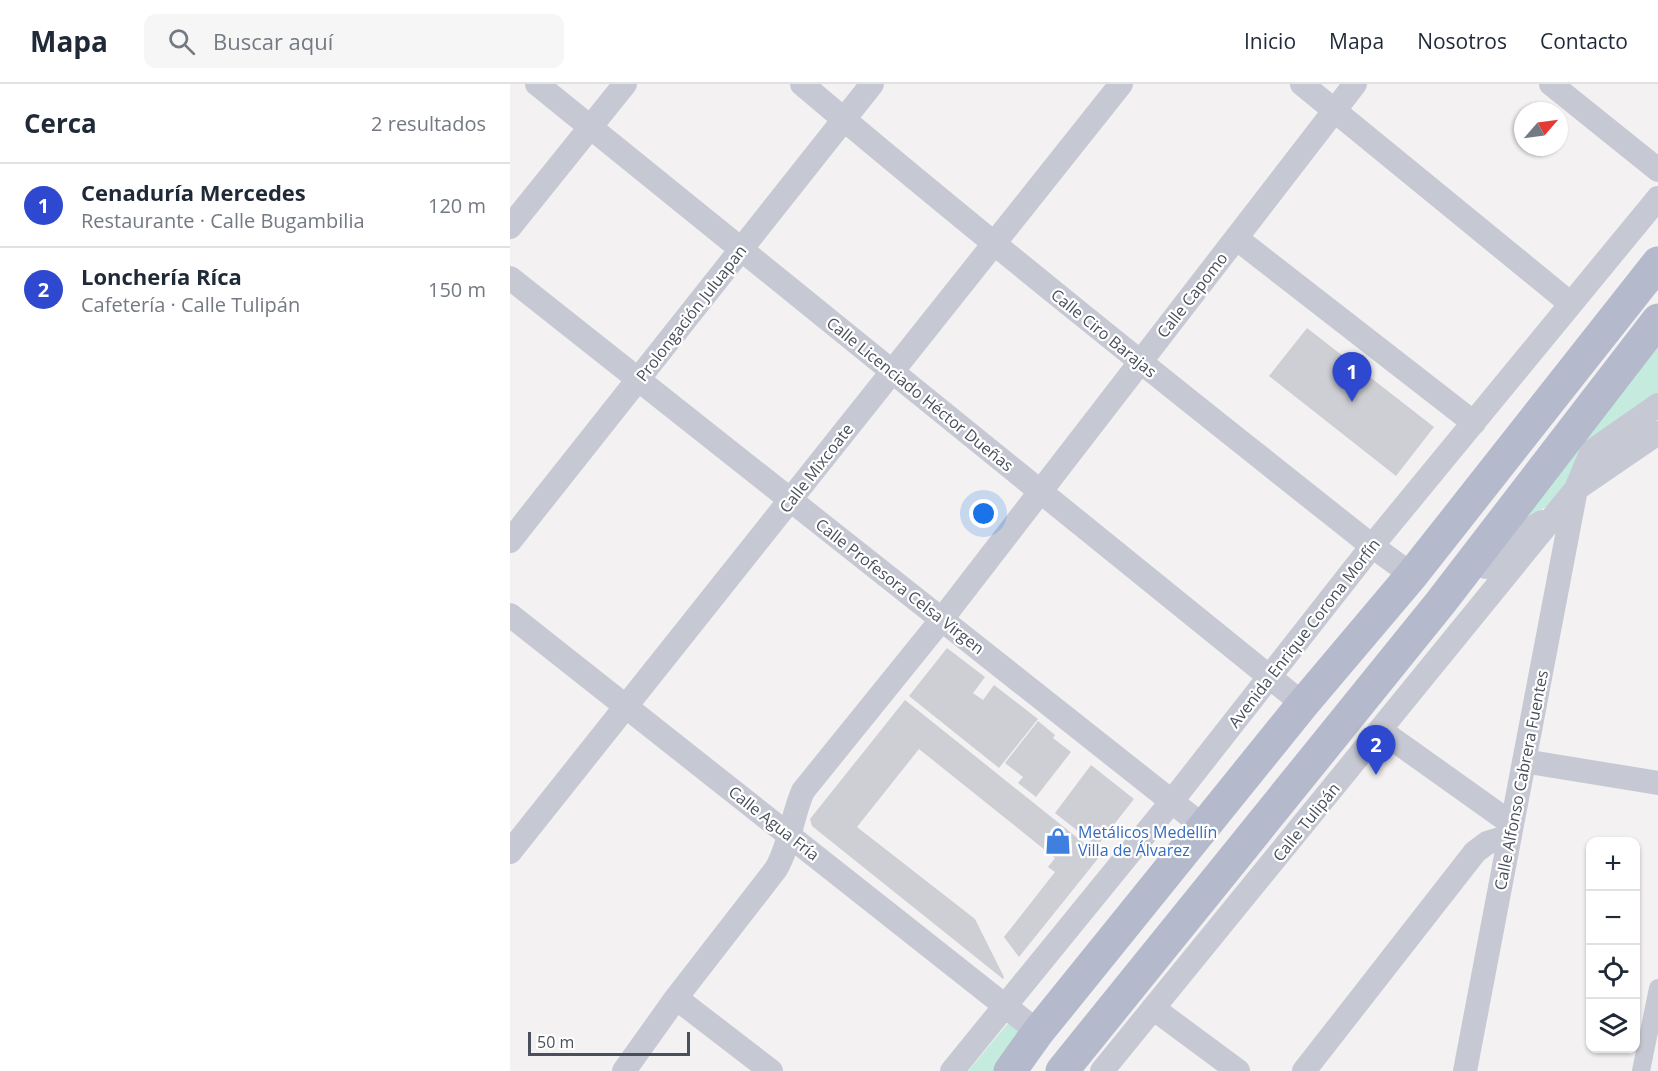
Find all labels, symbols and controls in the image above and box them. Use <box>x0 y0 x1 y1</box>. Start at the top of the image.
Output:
search box <box>144 14 564 68</box>
text: Mapa <box>30 22 108 60</box>
icon: search <box>165 25 198 58</box>
text: Buscar aquí <box>213 26 333 56</box>
text: Inicio <box>1244 27 1296 55</box>
text: Mapa <box>1329 27 1384 55</box>
text: Nosotros <box>1417 27 1507 55</box>
text: Contacto <box>1540 27 1628 55</box>
north arrow <box>1514 102 1568 156</box>
text: Cerca <box>24 105 97 141</box>
text: 2 resultados <box>371 110 486 137</box>
text: Cenaduría Mercedes <box>81 177 306 207</box>
text: 1 <box>38 192 49 219</box>
text: 120 m <box>428 192 486 219</box>
text: Restaurante · Calle Bugambilia <box>81 207 365 234</box>
street label: Prolongación Juluapan <box>631 240 751 386</box>
street label: Calle Capomo <box>1152 248 1232 342</box>
text: Lonchería Ríca <box>81 261 242 291</box>
text: 2 <box>38 276 49 303</box>
text: 150 m <box>428 276 486 303</box>
street label: Calle Ciro Barajas <box>1047 284 1161 382</box>
text: Cafetería · Calle Tulipán <box>81 291 300 318</box>
street label: Calle Licenciado Héctor Dueñas <box>822 312 1018 476</box>
pin: 1 <box>1332 352 1372 402</box>
street label: Calle Mixcoate <box>774 419 858 517</box>
your location <box>969 499 998 528</box>
street label: Calle Profesora Celsa Virgen <box>811 513 989 659</box>
street label: Avenida Enrique Corona Morfín <box>1223 534 1385 732</box>
street label: Calle Alfonso Cabrera Fuentes <box>1489 668 1553 892</box>
pin: 2 <box>1356 726 1396 775</box>
street label: Calle Tulipán <box>1267 778 1345 866</box>
street label: Calle Agua Fría <box>724 781 824 865</box>
place label: Metálicos Medellín Villa de Álvarez <box>1078 821 1217 861</box>
shop icon: Metálicos Medellín Villa de Álvarez <box>1043 826 1073 856</box>
map controls <box>1586 837 1640 1053</box>
button: + <box>1586 837 1640 891</box>
button: − <box>1586 891 1640 945</box>
button: locate <box>1586 945 1640 999</box>
button: layers <box>1586 999 1640 1053</box>
scale bar <box>528 1029 690 1056</box>
text: 50 m <box>537 1031 574 1053</box>

